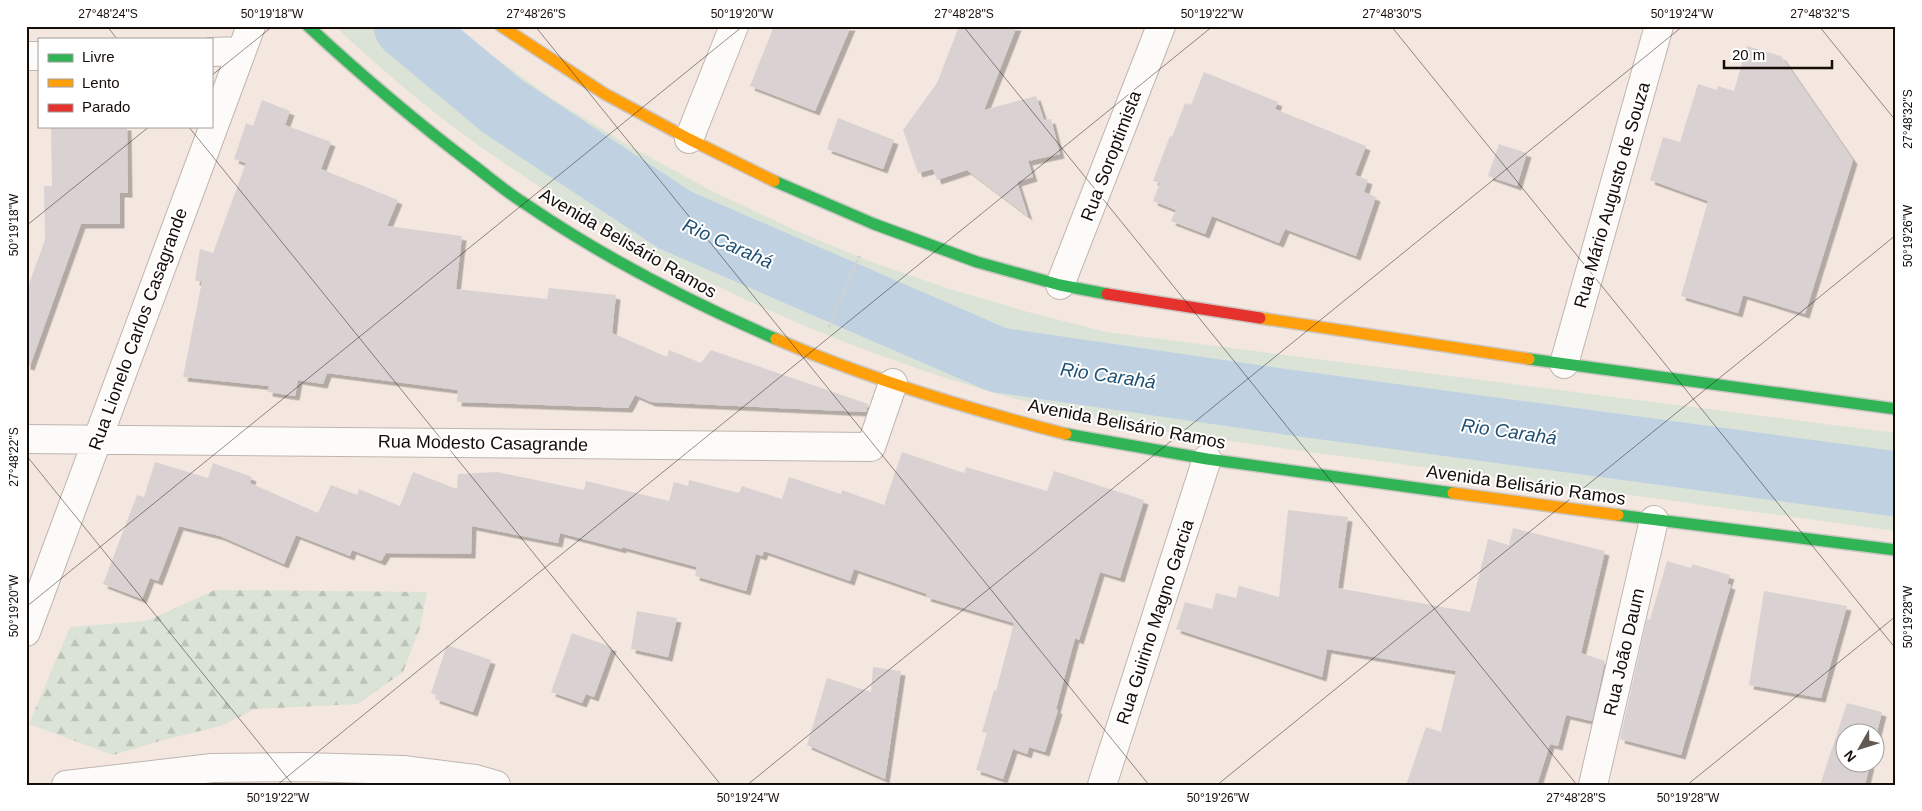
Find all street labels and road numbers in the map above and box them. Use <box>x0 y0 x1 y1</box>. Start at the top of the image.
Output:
street label: Rua Mário Augusto de Souza <box>1570 79 1654 310</box>
street label: Rua Soroptimista <box>1077 87 1145 224</box>
street label: Avenida Belisário Ramos <box>536 184 720 302</box>
street label: Rua Lionelo Carlos Casagrande <box>85 205 191 453</box>
street label: Avenida Belisário Ramos <box>1027 395 1227 453</box>
street label: Rua Modesto Casagrande <box>378 431 588 455</box>
street label: Avenida Belisário Ramos <box>1425 461 1627 509</box>
street label: Rua Guirino Magno Garcia <box>1112 516 1198 727</box>
street label: Rua João Daum <box>1600 586 1648 718</box>

